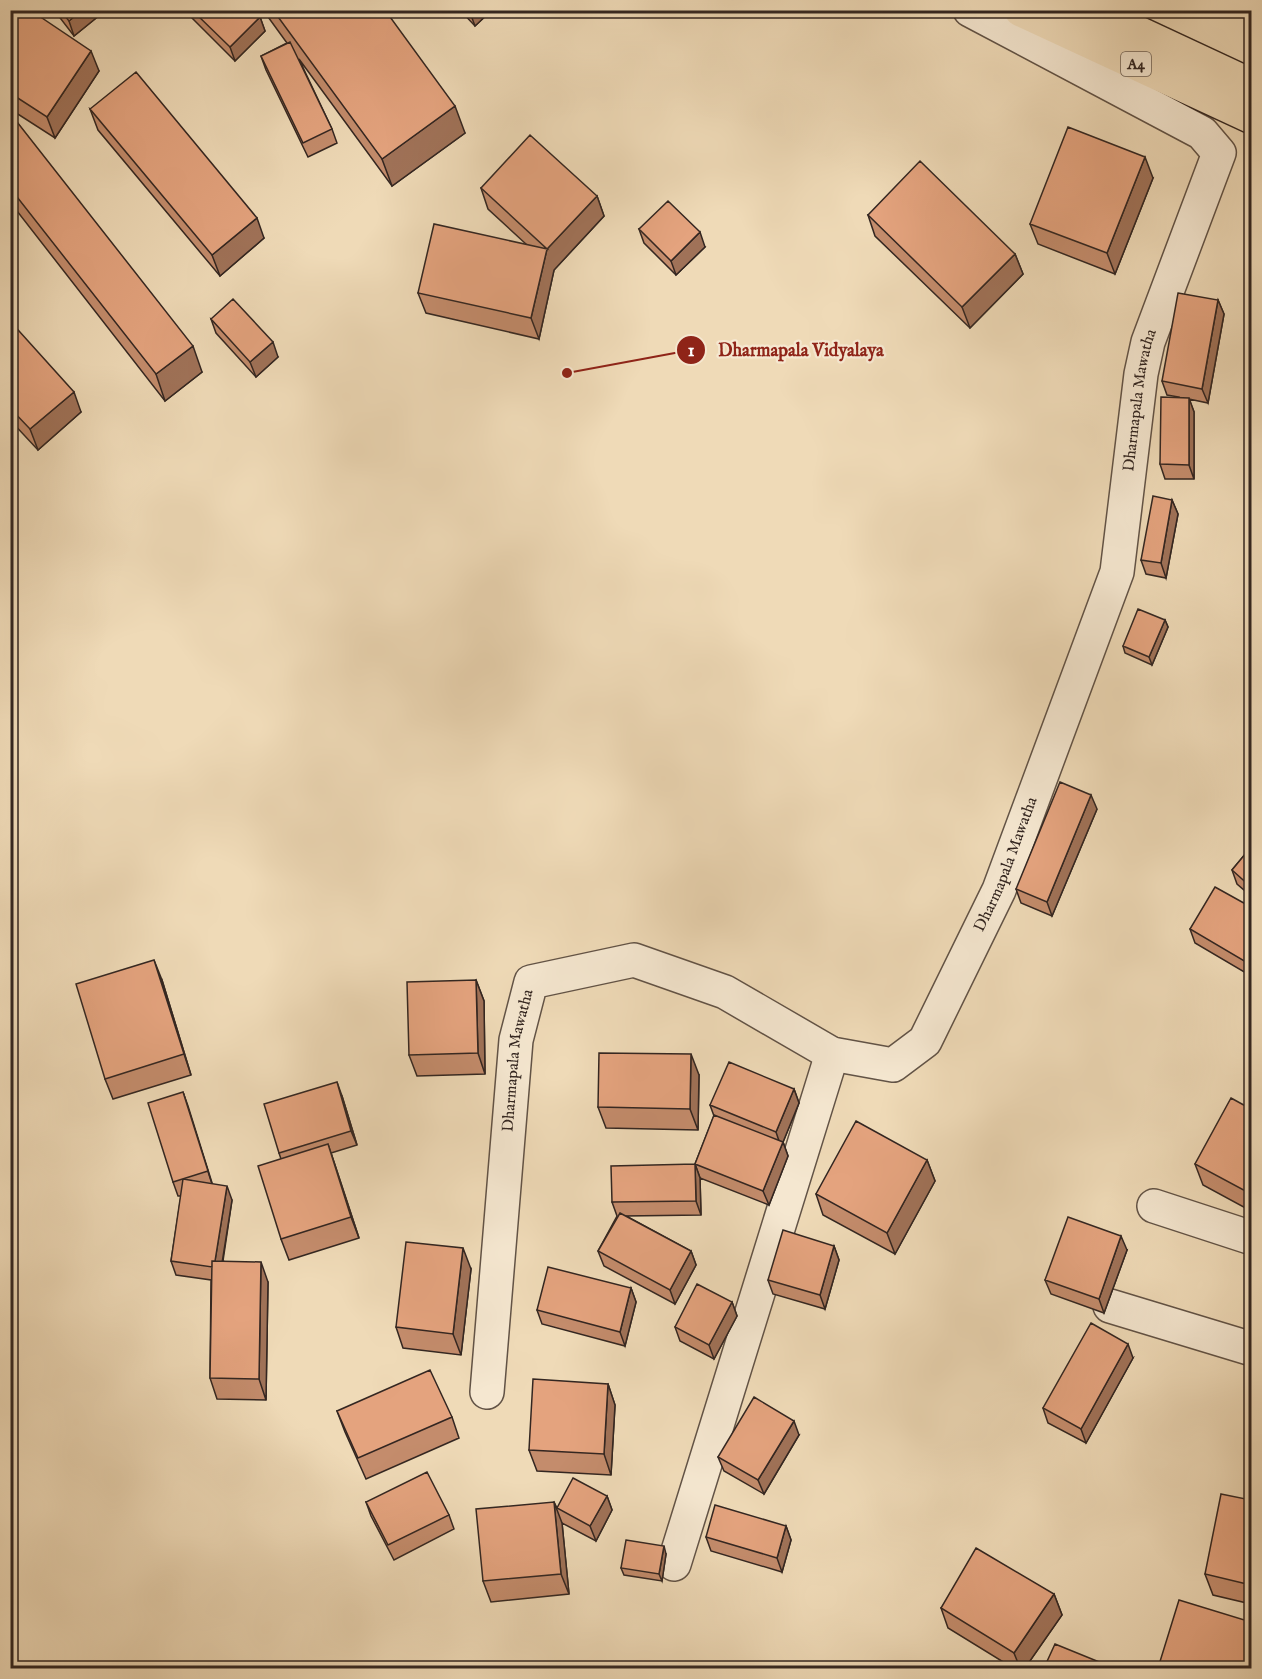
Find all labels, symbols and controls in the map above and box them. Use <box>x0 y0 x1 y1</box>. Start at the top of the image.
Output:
road number: A4 <box>1121 52 1151 76</box>
street label: Dharmapala Mawatha <box>1119 326 1162 473</box>
callout: Dharmapala Vidyalaya <box>676 332 896 368</box>
text: 1 <box>688 340 695 363</box>
text: Dharmapala Vidyalaya <box>718 340 885 363</box>
street label: Dharmapala Mawatha <box>970 794 1043 935</box>
street label: Dharmapala Mawatha <box>498 987 539 1133</box>

